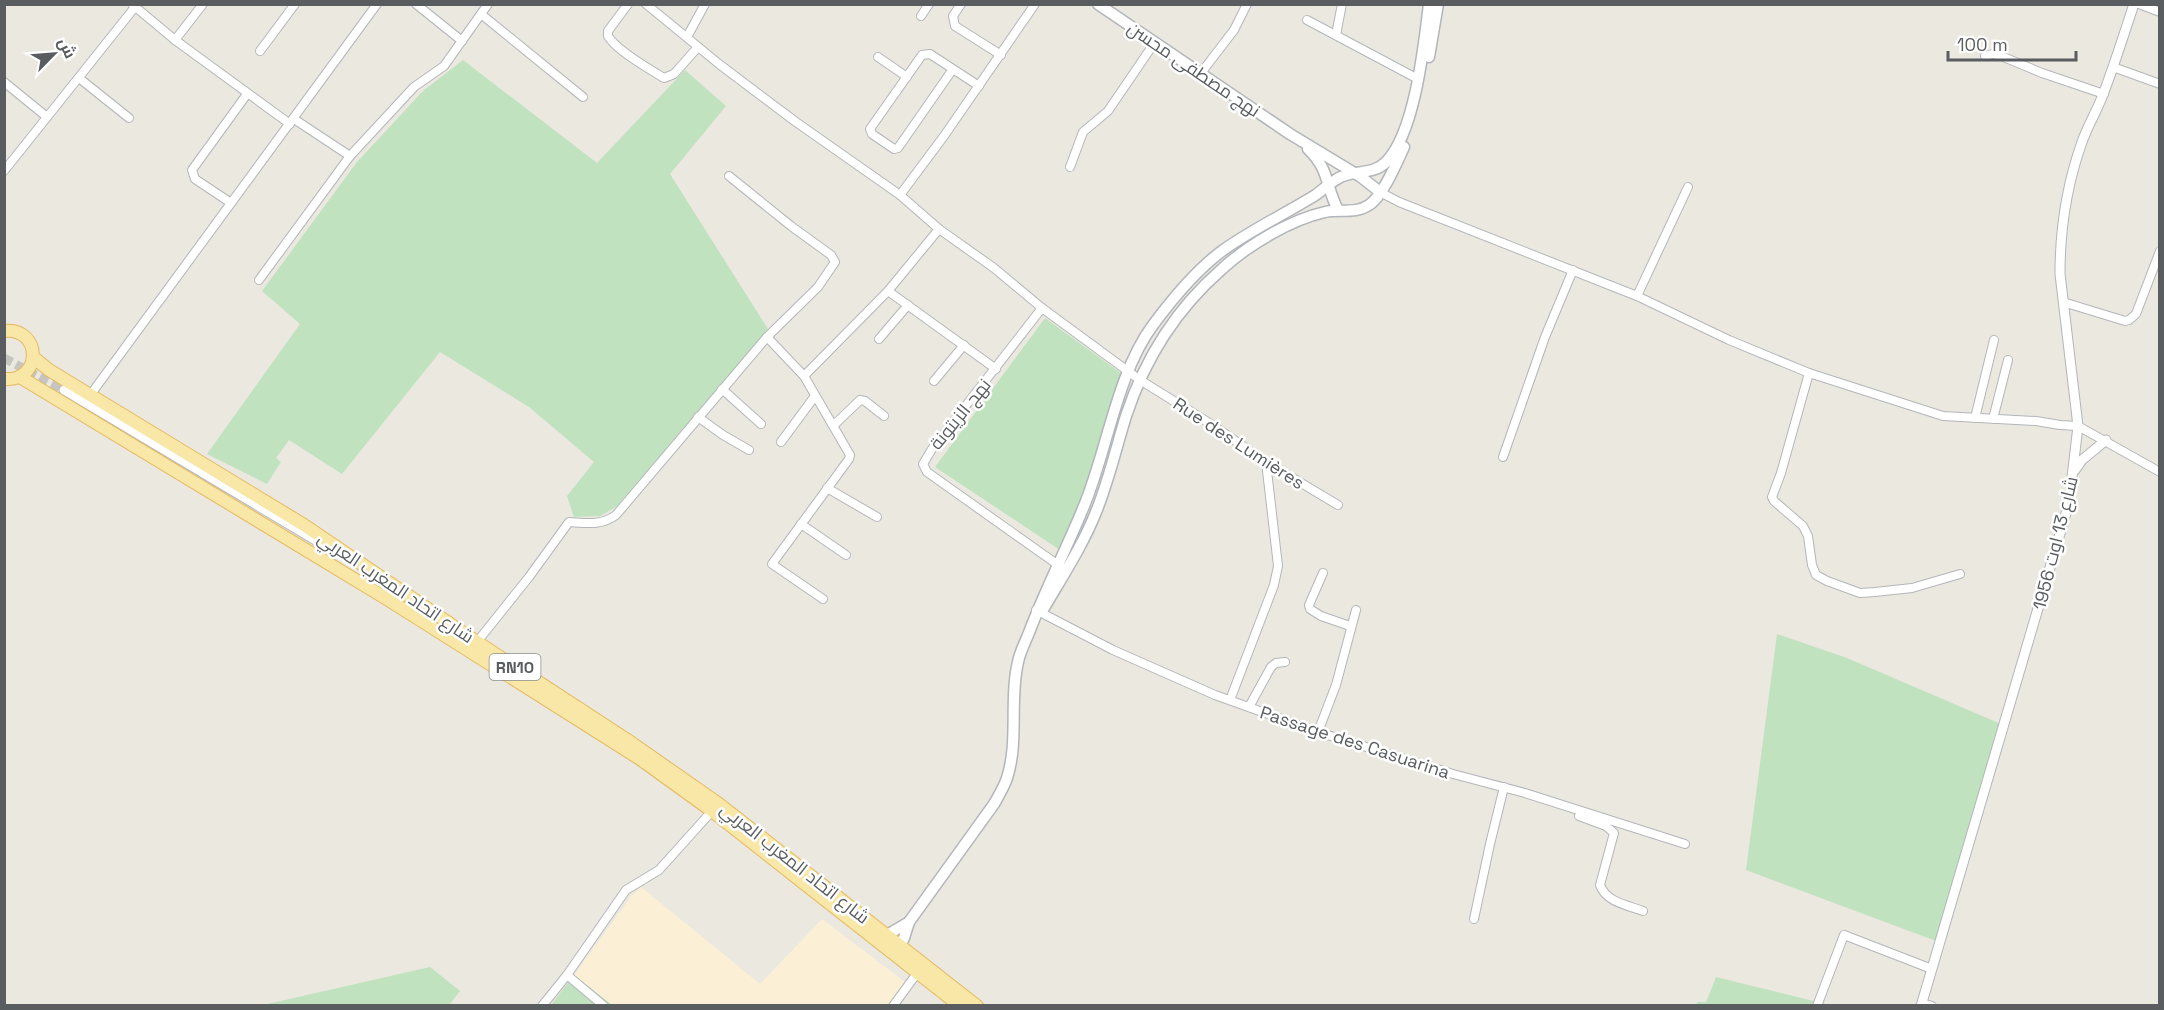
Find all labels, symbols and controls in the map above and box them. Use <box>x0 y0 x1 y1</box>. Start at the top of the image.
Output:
street label: نهج مصطفى محسن <box>1123 16 1265 123</box>
north arrow <box>24 24 84 84</box>
scale bar <box>1948 24 2076 62</box>
text: 100 m <box>1957 33 2008 56</box>
text: ش <box>53 34 81 62</box>
street label: نهج الزيتونة <box>924 374 996 455</box>
street label: Rue des Lumières <box>1169 392 1309 494</box>
street label: شارع 13 اوت 1956 <box>2027 474 2084 612</box>
street label: شارع اتحاد المغرب العربي <box>312 526 479 650</box>
road number: RN10 <box>490 654 540 680</box>
street label: Passage des Casuarina <box>1257 700 1453 784</box>
street label: شارع اتحاد المغرب العربي <box>714 797 874 931</box>

